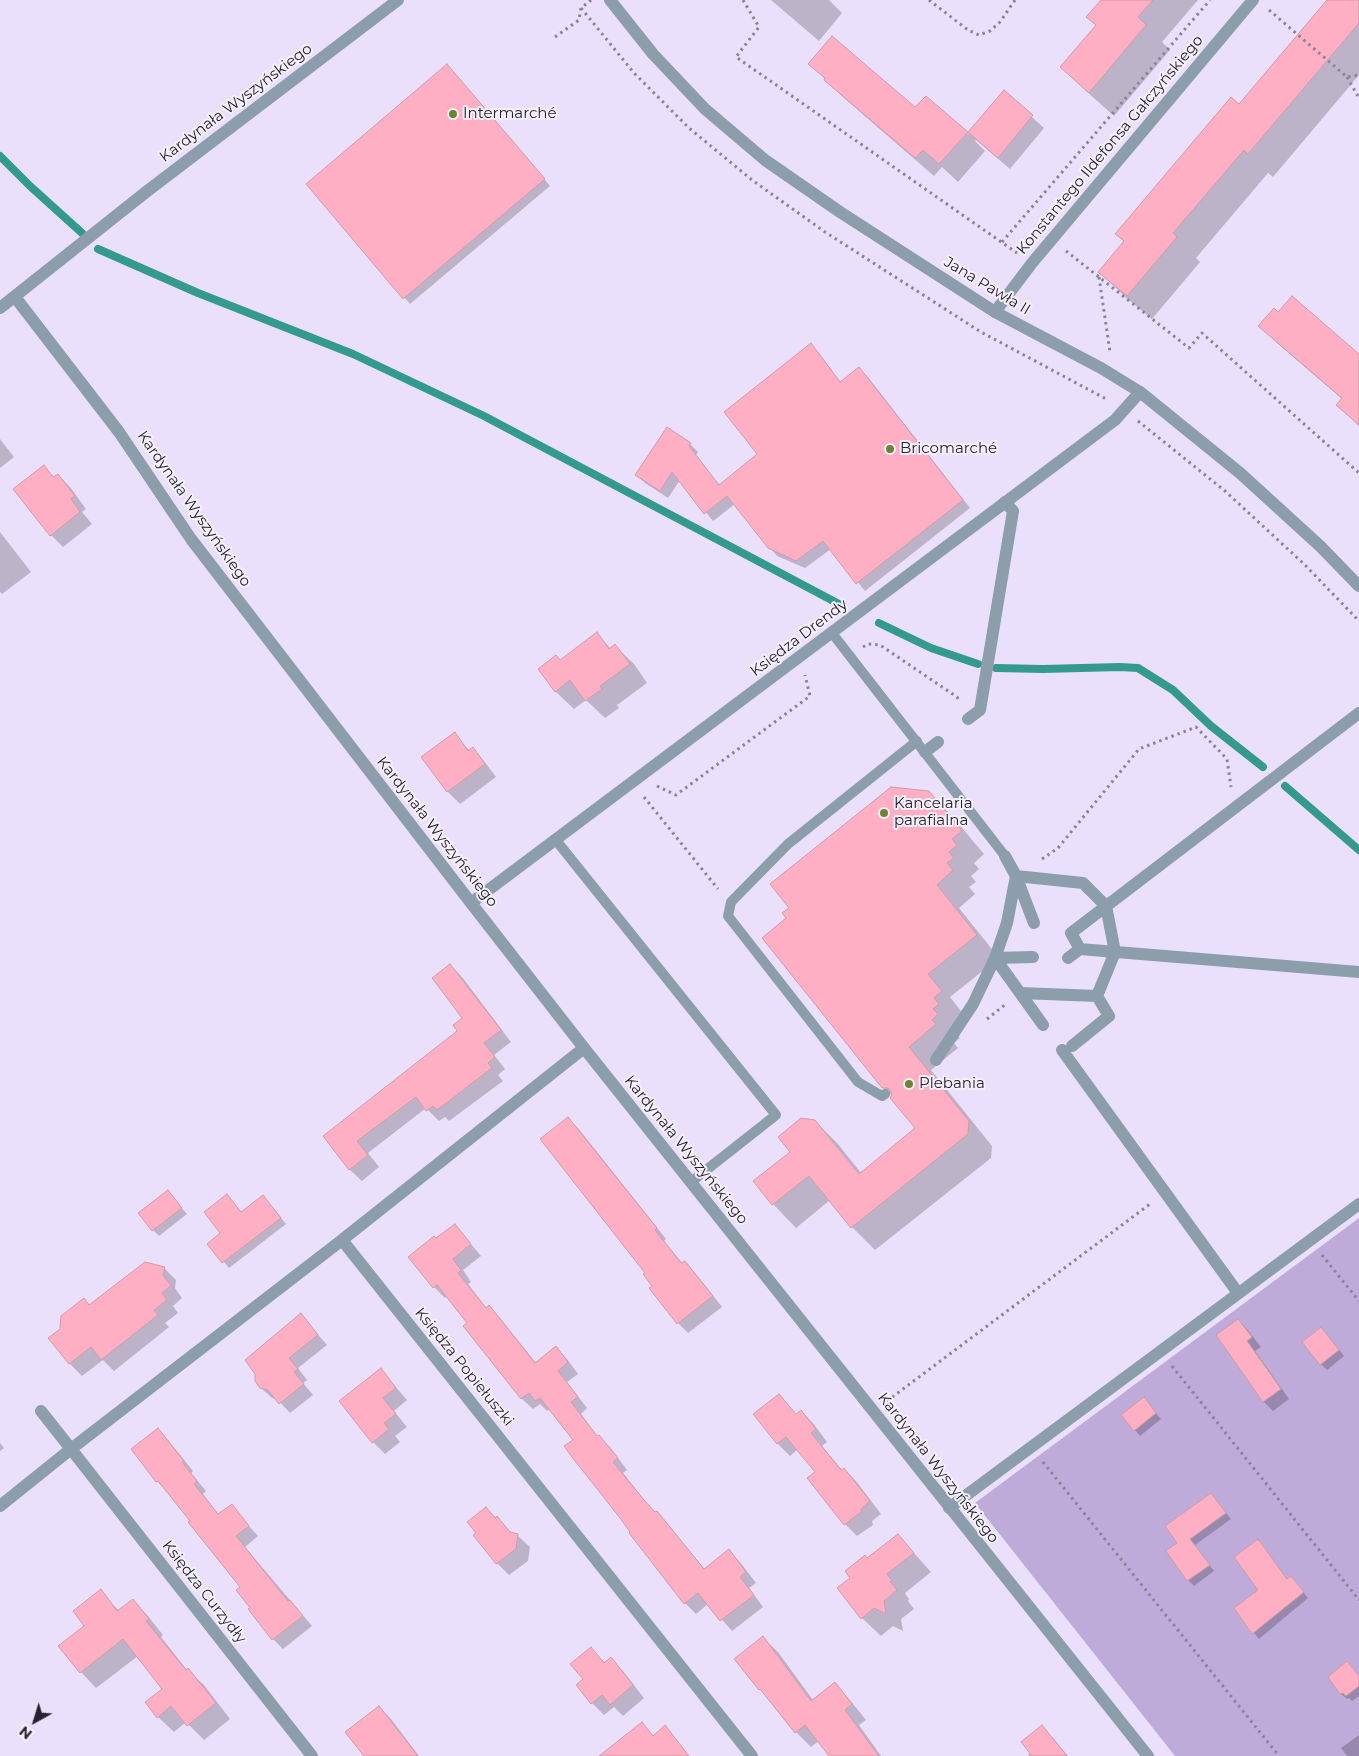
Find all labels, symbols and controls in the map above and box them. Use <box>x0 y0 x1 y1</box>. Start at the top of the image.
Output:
street label: Konstantego Ildefonsa Gałczyńskiego <box>1013 32 1207 258</box>
street label: Kardynała Wyszyńskiego <box>156 40 316 166</box>
place label: Intermarché <box>463 105 557 123</box>
marker: Intermarché <box>447 108 459 120</box>
street label: Jana Pawła II <box>941 253 1033 319</box>
street label: Kardynała Wyszyńskiego <box>133 428 255 590</box>
place label: Bricomarché <box>900 440 997 458</box>
marker: Bricomarché <box>884 443 896 455</box>
street label: Księdza Drendy <box>747 596 851 680</box>
street label: Kardynała Wyszyńskiego <box>373 753 501 911</box>
place label: Kancelaria parafialna <box>894 795 972 830</box>
marker: Kancelaria parafialna <box>878 807 890 819</box>
street label: Kardynała Wyszyńskiego <box>620 1072 752 1228</box>
place label: Plebania <box>919 1075 985 1093</box>
marker: Plebania <box>903 1078 915 1090</box>
street label: Księdza Popiełuszki <box>411 1304 517 1430</box>
street label: Kardynała Wyszyńskiego <box>874 1389 1002 1547</box>
street label: Księdza Curzydły <box>158 1537 250 1647</box>
north arrow <box>10 1696 60 1746</box>
text: N <box>16 1722 36 1743</box>

